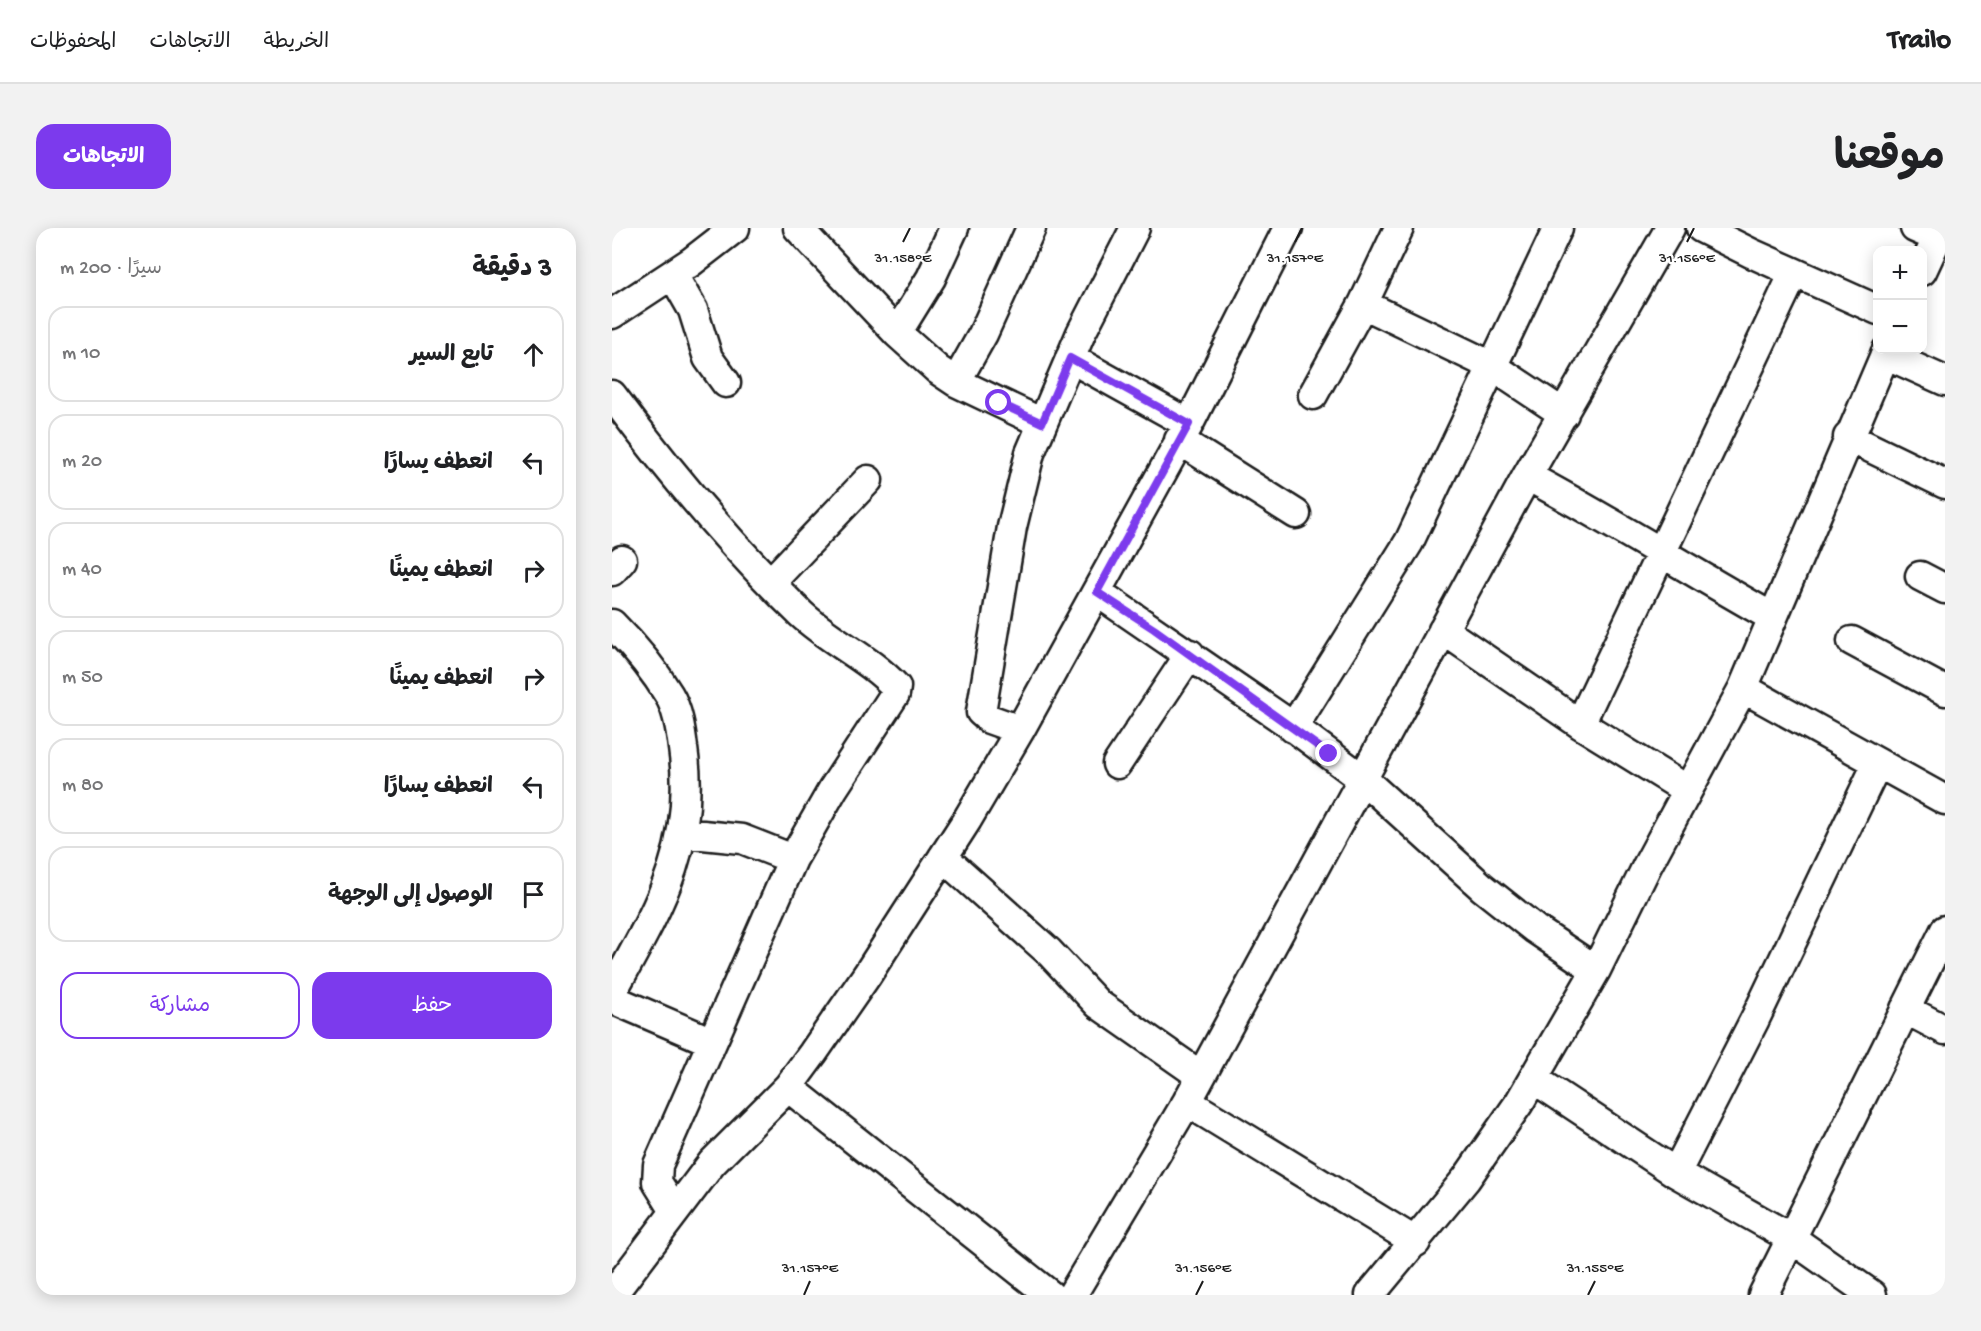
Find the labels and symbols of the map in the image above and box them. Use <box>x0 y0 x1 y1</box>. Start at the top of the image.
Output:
text: 31.158°E <box>874 250 932 268</box>
text: 31.157°E <box>1266 250 1324 268</box>
text: 31.156°E <box>1658 250 1716 268</box>
route start <box>985 389 1011 415</box>
route end <box>1315 740 1341 766</box>
text: 31.157°E <box>781 1260 839 1278</box>
text: 31.156°E <box>1174 1260 1232 1278</box>
text: 31.155°E <box>1566 1260 1624 1278</box>

